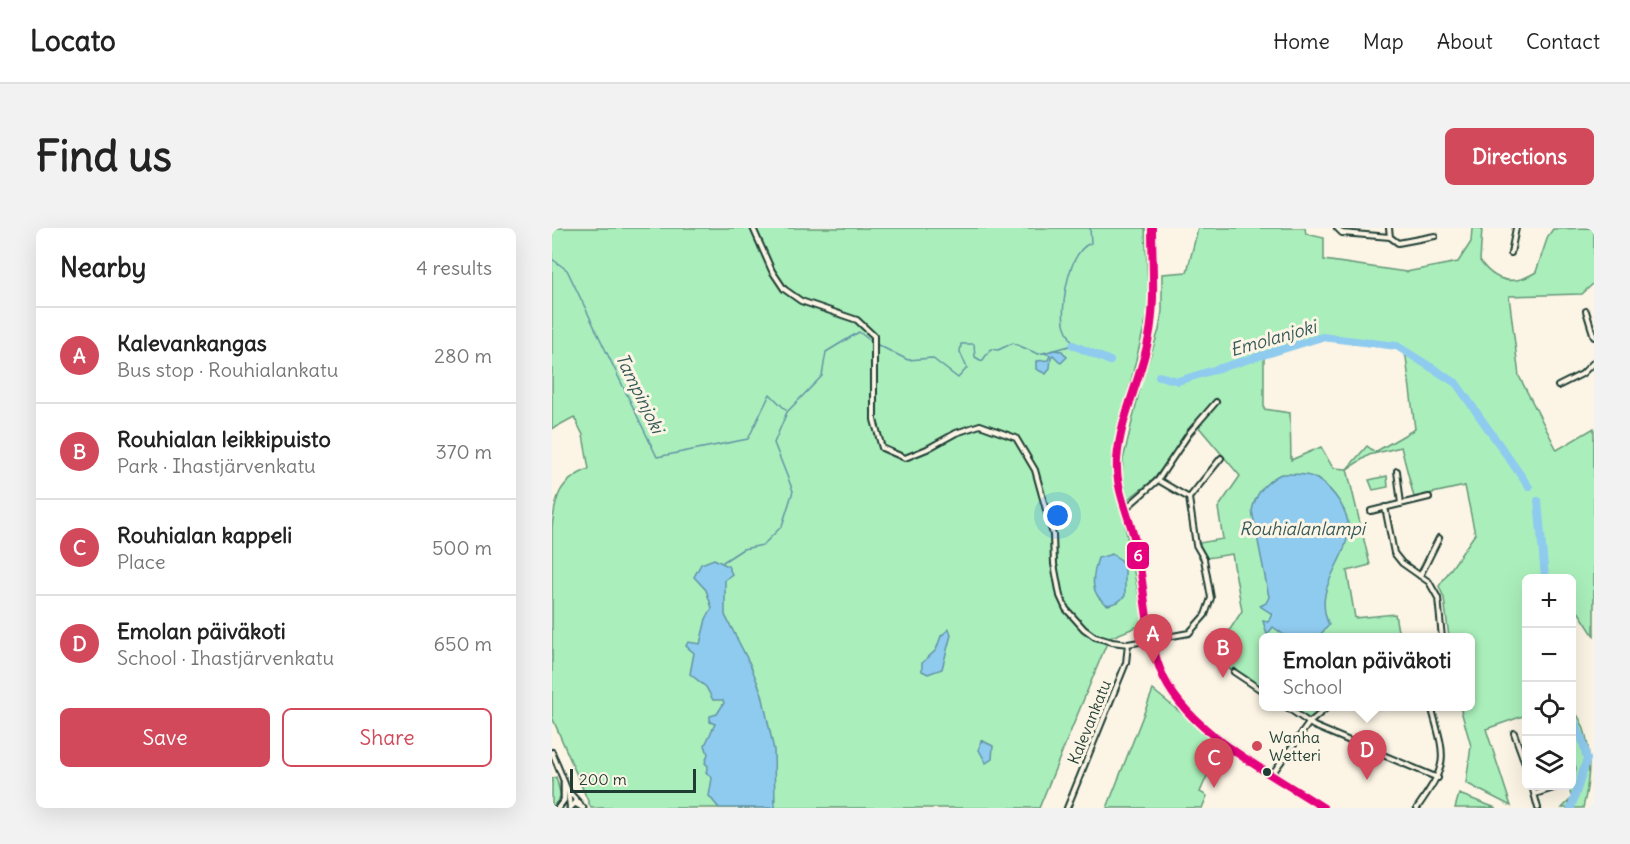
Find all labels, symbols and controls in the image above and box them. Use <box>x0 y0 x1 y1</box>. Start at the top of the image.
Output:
text: Locato <box>30 23 116 59</box>
text: Home <box>1273 28 1330 55</box>
text: Map <box>1363 28 1404 55</box>
text: About <box>1437 28 1493 55</box>
text: Contact <box>1526 28 1600 55</box>
button: Directions <box>1445 128 1594 185</box>
text: Find us <box>36 130 172 182</box>
text: Nearby <box>60 251 146 284</box>
text: 4 results <box>416 255 492 280</box>
water label: Emolanjoki <box>1227 314 1321 361</box>
text: Kalevankangas <box>117 329 267 357</box>
text: A <box>73 343 86 368</box>
text: 280 m <box>434 343 492 368</box>
water label: Tampinjoki <box>611 349 670 439</box>
text: Bus stop · Rouhialankatu <box>117 357 338 382</box>
text: Rouhialan leikkipuisto <box>117 425 331 453</box>
text: B <box>73 439 86 464</box>
text: 370 m <box>435 439 492 464</box>
text: Park · Ihastjärvenkatu <box>117 453 316 478</box>
your location <box>1043 501 1072 530</box>
water label: Rouhialanlampi <box>1239 517 1367 540</box>
text: Rouhialan kappeli <box>117 521 292 549</box>
text: C <box>73 535 86 560</box>
text: 500 m <box>432 535 492 560</box>
line badge: 6 <box>1126 541 1150 570</box>
text: 6 <box>1133 545 1143 565</box>
text: Place <box>117 549 165 574</box>
map controls <box>1522 574 1576 790</box>
button: + <box>1522 574 1576 628</box>
pin: A <box>1134 614 1172 664</box>
text: Emolan päiväkoti <box>117 617 286 645</box>
pin: B <box>1204 628 1242 678</box>
button: − <box>1522 628 1576 682</box>
text: D <box>72 631 87 656</box>
text: 650 m <box>434 631 492 656</box>
popup <box>1259 633 1475 711</box>
text: School · Ihastjärvenkatu <box>117 645 334 670</box>
text: Emolan päiväkoti <box>1283 646 1451 674</box>
text: School <box>1283 674 1342 699</box>
street label: Kalevankatu <box>1063 677 1115 767</box>
button: locate <box>1522 682 1576 736</box>
button: Save <box>60 708 270 767</box>
button: Share <box>282 708 492 767</box>
place label: Wanha Wetteri <box>1269 727 1321 765</box>
pin: D <box>1348 730 1386 780</box>
button: layers <box>1522 736 1576 790</box>
pin: C <box>1194 738 1234 788</box>
marker: Wanha Wetteri <box>1250 739 1264 753</box>
scale bar <box>570 766 696 794</box>
unlabelled marker <box>1261 766 1273 778</box>
text: 200 m <box>579 769 627 789</box>

